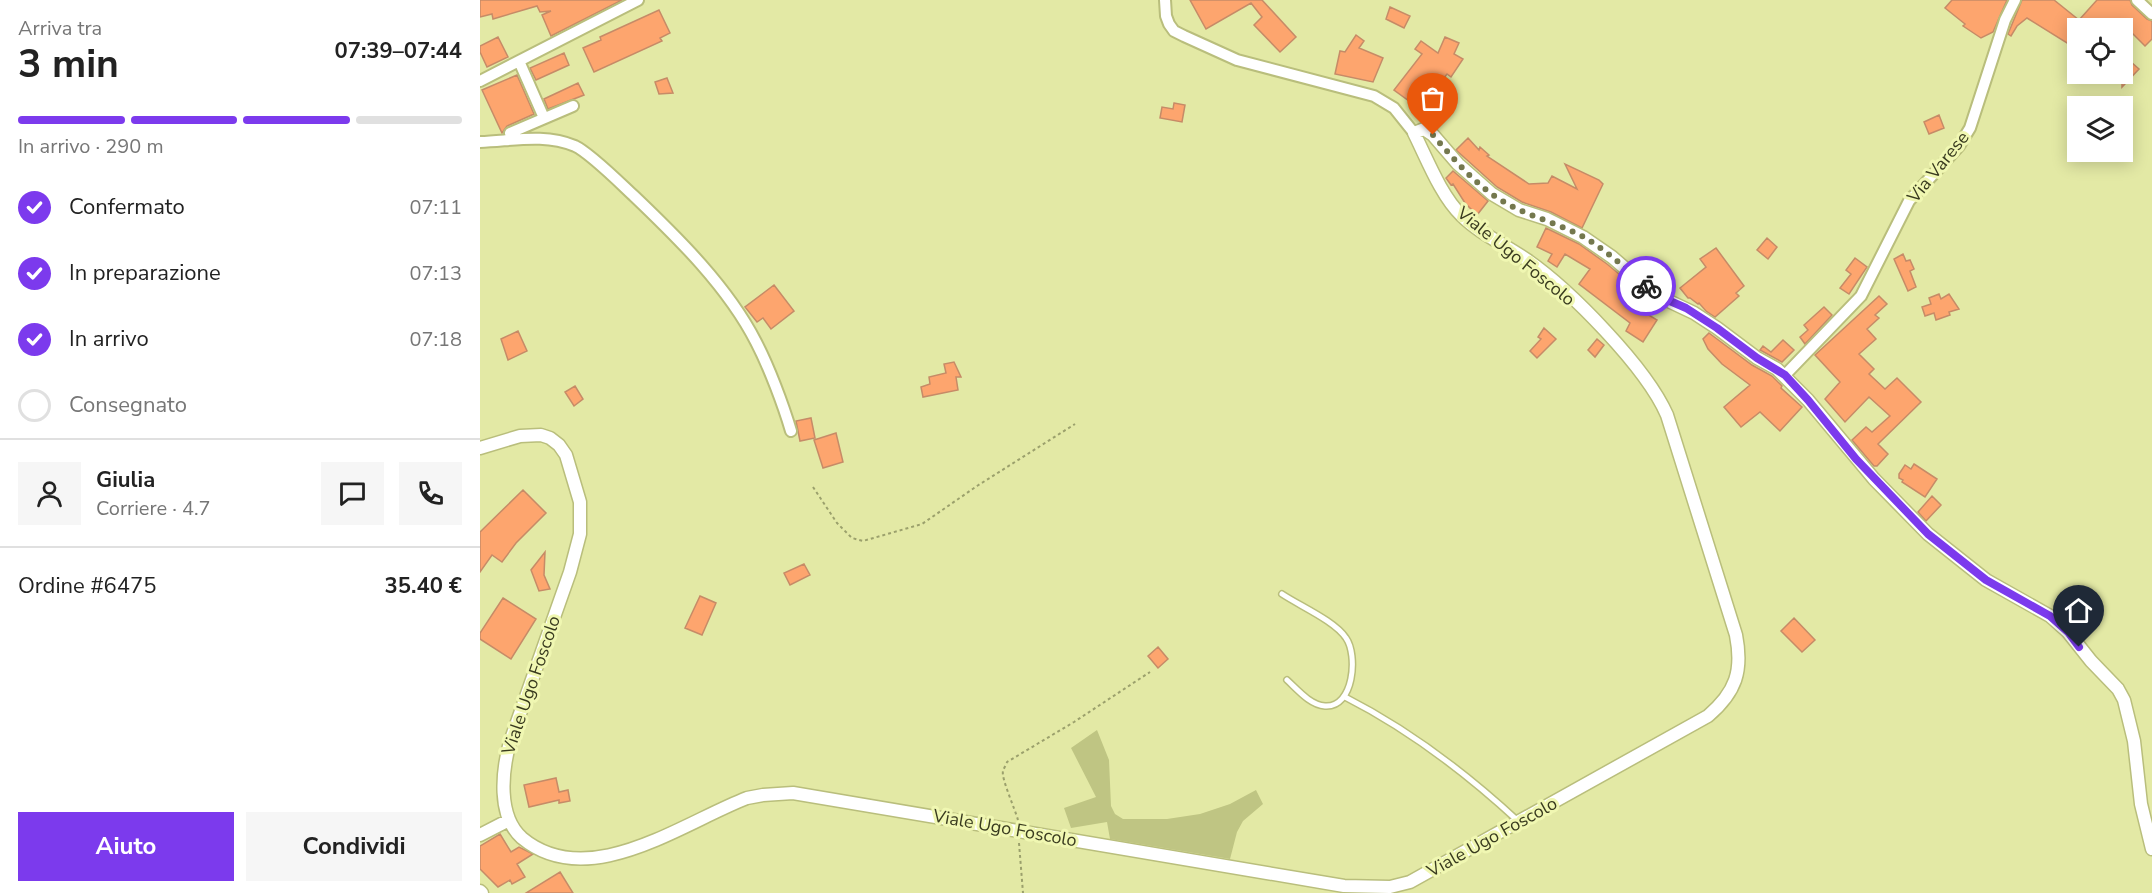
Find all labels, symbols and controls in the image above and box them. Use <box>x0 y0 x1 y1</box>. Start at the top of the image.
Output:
text: Arriva tra <box>18 15 102 42</box>
map controls <box>2067 18 2133 162</box>
button: locate <box>2067 18 2133 84</box>
text: 07:39–07:44 <box>334 36 462 66</box>
text: 3 min <box>18 38 119 91</box>
pin <box>1407 73 1458 135</box>
icon: bag <box>1416 82 1449 115</box>
button: layers <box>2067 96 2133 162</box>
street label: Via Varese <box>1901 126 1974 209</box>
text: In arrivo · 290 m <box>18 133 164 160</box>
icon: check <box>18 191 51 224</box>
text: Confermato <box>69 192 185 222</box>
text: 07:11 <box>409 194 462 221</box>
street label: Viale Ugo Foscolo <box>1451 200 1580 311</box>
courier <box>1616 256 1676 316</box>
icon: check <box>18 257 51 290</box>
text: In preparazione <box>69 258 221 288</box>
text: 07:13 <box>409 260 462 287</box>
icon: bike <box>1630 270 1663 303</box>
icon: check <box>18 323 51 356</box>
text: In arrivo <box>69 324 149 354</box>
text: 07:18 <box>409 326 462 353</box>
text: Consegnato <box>69 390 187 420</box>
button: person <box>18 462 81 525</box>
button: chat <box>321 462 384 525</box>
button: phone <box>399 462 462 525</box>
text: Giulia <box>96 465 155 495</box>
text: Corriere · 4.7 <box>96 495 211 522</box>
text: Ordine #6475 <box>18 571 156 601</box>
text: 35.40 € <box>385 571 462 601</box>
pin <box>2053 585 2104 647</box>
icon: home <box>2062 594 2095 627</box>
street label: Viale Ugo Foscolo <box>496 612 566 759</box>
street label: Viale Ugo Foscolo <box>1422 791 1561 883</box>
street label: Viale Ugo Foscolo <box>930 803 1079 852</box>
button: Aiuto <box>18 812 234 881</box>
button: Condividi <box>246 812 462 881</box>

